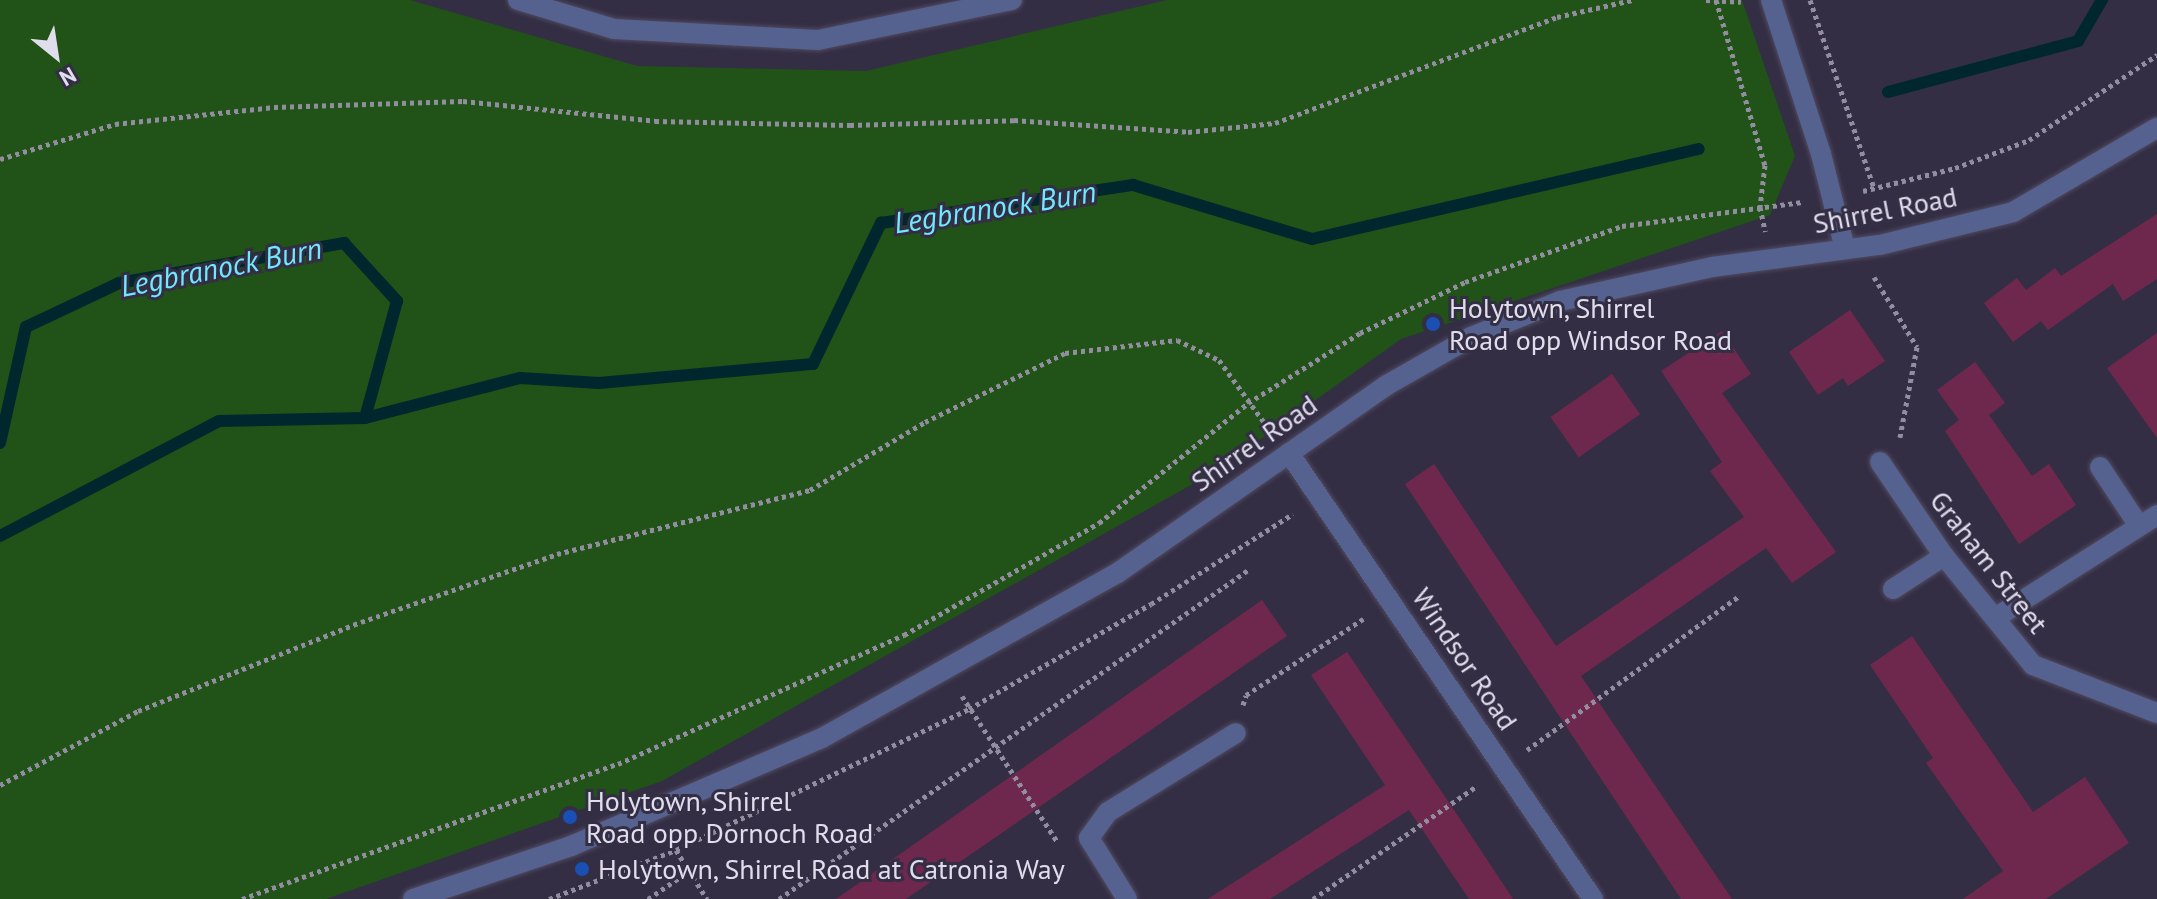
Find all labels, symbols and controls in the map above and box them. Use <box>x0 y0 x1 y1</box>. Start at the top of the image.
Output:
north arrow <box>16 16 96 96</box>
text: N <box>55 61 81 93</box>
water label: Legbranock Burn <box>891 173 1099 241</box>
street label: Shirrel Road <box>1810 180 1960 240</box>
water label: Legbranock Burn <box>117 230 325 304</box>
place label: Holytown, Shirrel Road opp Windsor Road <box>1449 291 1733 357</box>
marker: Holytown, Shirrel Road opp Windsor Road <box>1424 315 1442 333</box>
street label: Shirrel Road <box>1185 387 1323 499</box>
street label: Graham Street <box>1923 484 2055 640</box>
street label: Windsor Road <box>1405 582 1525 736</box>
place label: Holytown, Shirrel Road opp Dornoch Road <box>586 784 873 850</box>
marker: Holytown, Shirrel Road opp Dornoch Road <box>561 808 579 826</box>
place label: Holytown, Shirrel Road at Catronia Way <box>598 852 1067 886</box>
marker: Holytown, Shirrel Road at Catronia Way <box>573 860 591 878</box>

